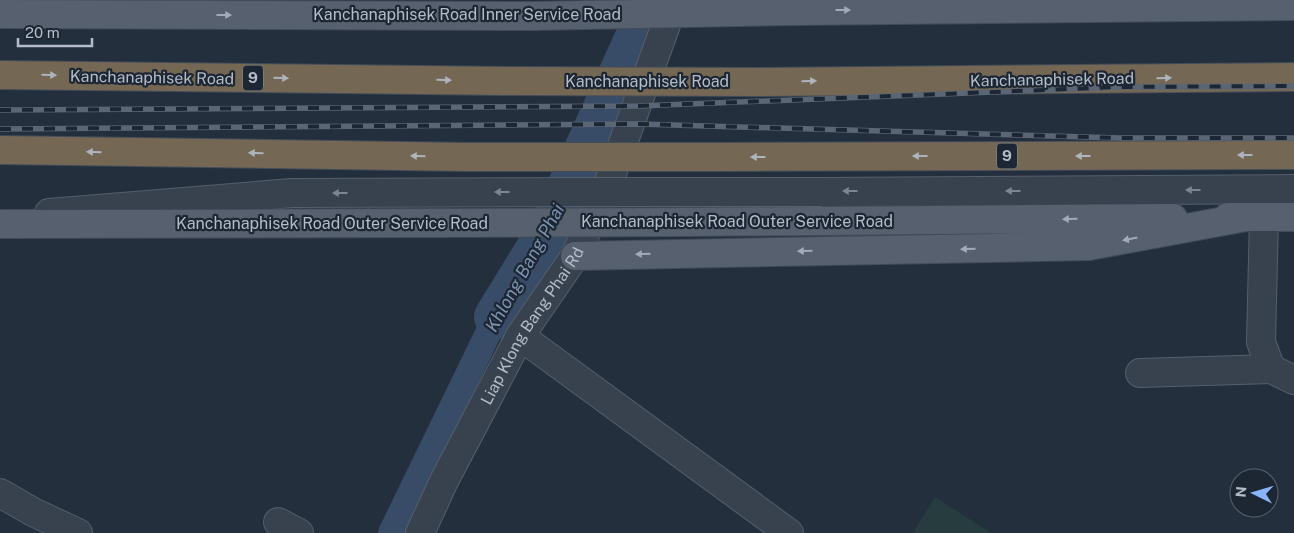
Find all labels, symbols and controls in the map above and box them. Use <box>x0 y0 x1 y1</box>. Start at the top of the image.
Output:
street label: Kanchanaphisek Road Inner Service Road <box>313 5 621 24</box>
one-way arrow <box>835 6 851 14</box>
one-way arrow <box>216 11 232 19</box>
scale bar <box>18 15 91 47</box>
text: 20 m <box>25 24 60 41</box>
road number: 9 <box>243 66 263 90</box>
street label: Kanchanaphisek Road <box>70 67 234 88</box>
street label: Kanchanaphisek Road <box>970 69 1134 90</box>
one-way arrow <box>41 71 57 79</box>
street label: Kanchanaphisek Road <box>565 72 729 91</box>
one-way arrow <box>273 74 289 82</box>
one-way arrow <box>1156 74 1172 82</box>
one-way arrow <box>436 76 452 84</box>
one-way arrow <box>801 77 817 85</box>
road number: 9 <box>997 144 1017 168</box>
one-way arrow <box>85 147 101 155</box>
one-way arrow <box>248 149 264 157</box>
one-way arrow <box>1237 151 1253 159</box>
one-way arrow <box>410 152 426 160</box>
one-way arrow <box>912 152 928 160</box>
one-way arrow <box>1075 152 1091 160</box>
one-way arrow <box>750 153 766 161</box>
one-way arrow <box>1185 186 1201 194</box>
one-way arrow <box>1005 187 1021 195</box>
one-way arrow <box>494 188 510 196</box>
one-way arrow <box>842 188 858 196</box>
one-way arrow <box>331 189 347 197</box>
water label: Khlong Bang Phai <box>481 200 569 335</box>
street label: Kanchanaphisek Road Outer Service Road <box>581 212 893 231</box>
street label: Kanchanaphisek Road Outer Service Road <box>176 214 488 233</box>
one-way arrow <box>1062 215 1078 223</box>
one-way arrow <box>1121 235 1137 243</box>
street label: Liap Klong Bang Phai Rd <box>477 244 588 408</box>
one-way arrow <box>960 245 976 253</box>
one-way arrow <box>797 248 813 256</box>
one-way arrow <box>635 250 651 258</box>
north arrow <box>1229 468 1279 518</box>
text: N <box>1233 486 1249 498</box>

